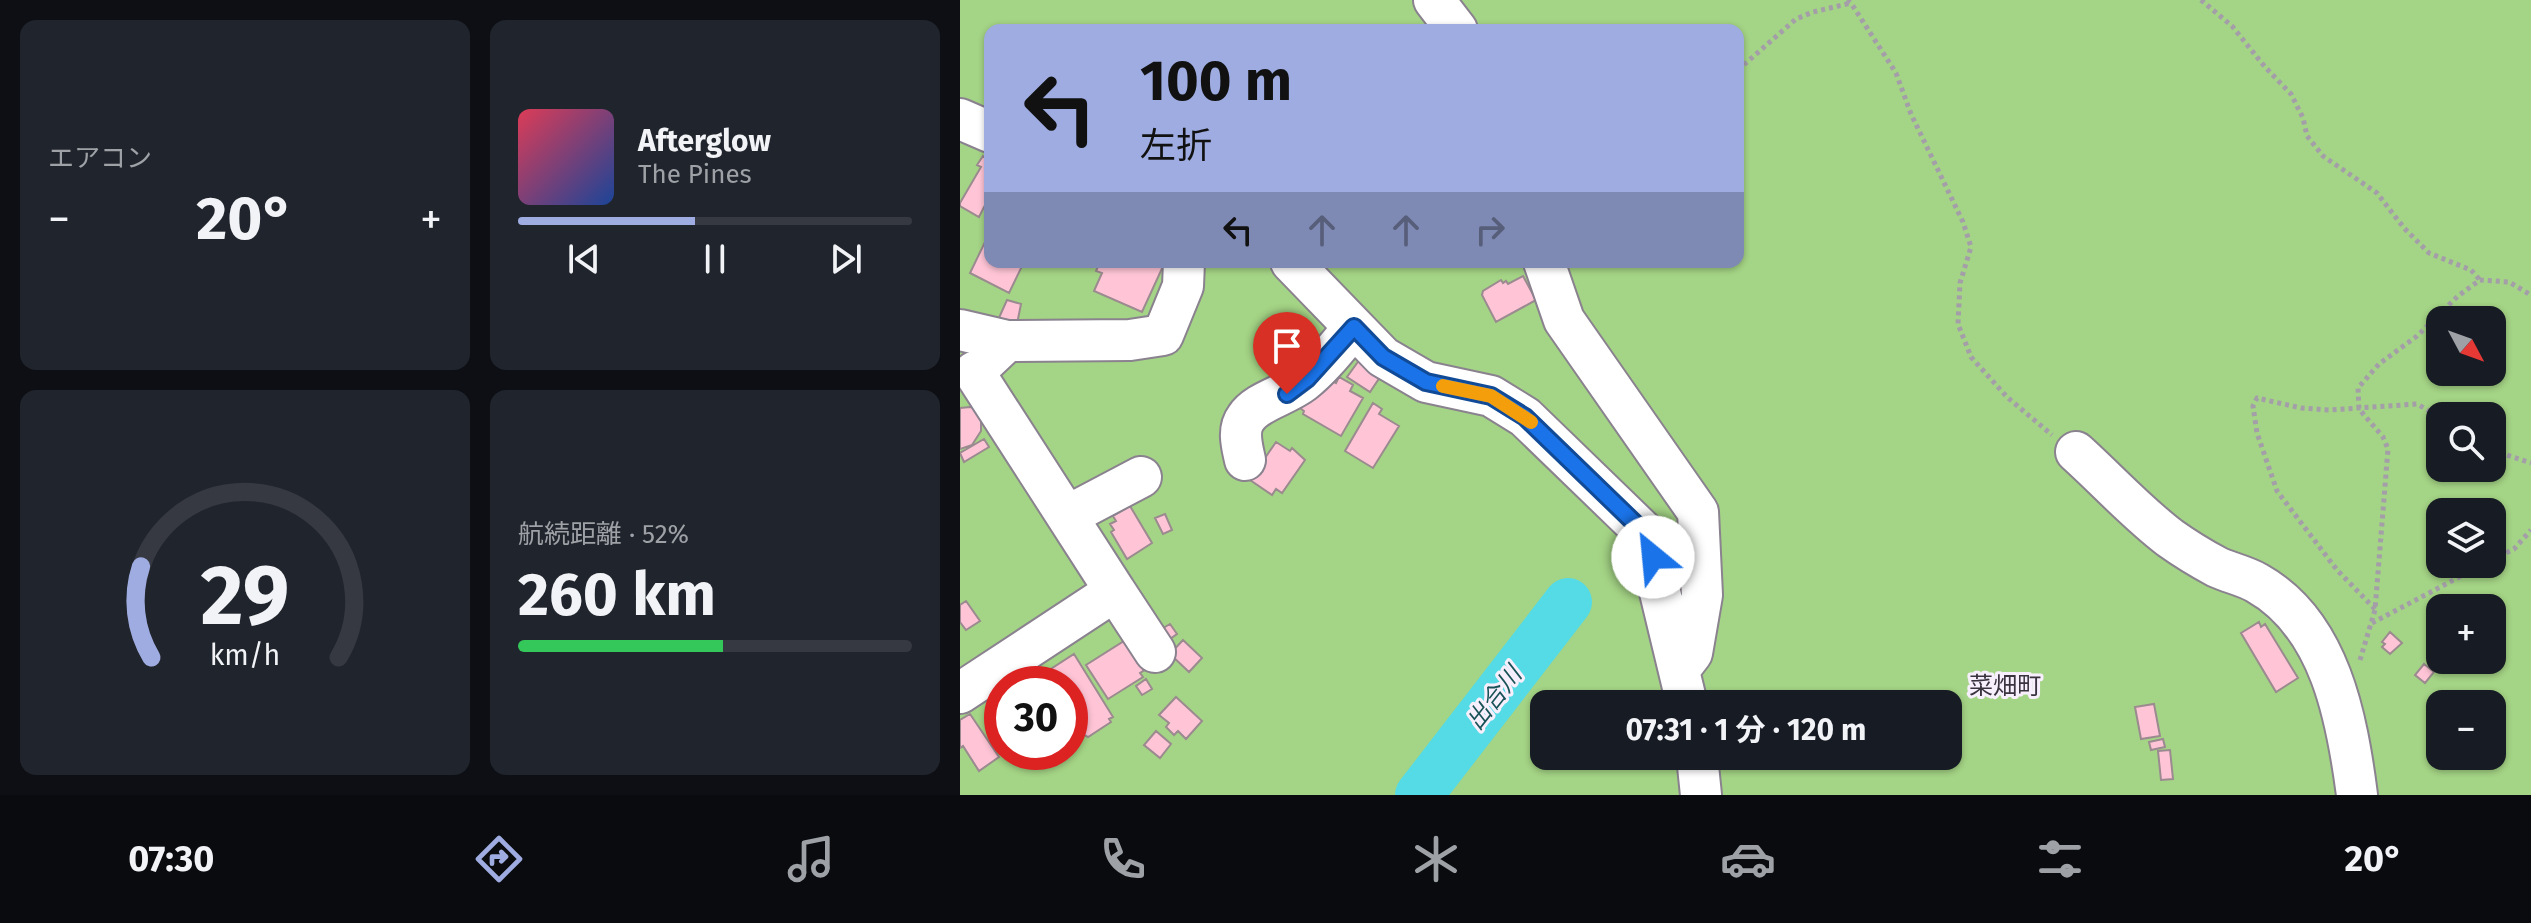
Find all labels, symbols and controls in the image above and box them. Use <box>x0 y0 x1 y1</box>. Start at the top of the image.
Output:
text: 100 m <box>1140 48 1292 115</box>
icon: left <box>1008 56 1112 160</box>
text: Afterglow <box>638 123 771 159</box>
text: 左折 <box>1140 124 1212 168</box>
text: エアコン <box>48 143 152 174</box>
text: The Pines <box>638 159 752 190</box>
text: 20° <box>196 183 294 255</box>
text: − <box>48 193 70 246</box>
text: + <box>420 193 442 246</box>
icon: left <box>1216 208 1260 252</box>
icon: ahead <box>1300 208 1344 252</box>
icon: ahead <box>1384 208 1428 252</box>
icon: right <box>1468 208 1512 252</box>
icon: previous <box>562 237 606 281</box>
icon: pause <box>693 237 737 281</box>
icon: next <box>824 237 868 281</box>
north arrow <box>2426 306 2506 386</box>
map controls <box>2426 306 2506 770</box>
pin <box>1253 312 1321 394</box>
icon: arrive <box>1265 324 1309 368</box>
button: search <box>2426 402 2506 482</box>
button: layers <box>2426 498 2506 578</box>
position arrow <box>1611 515 1695 599</box>
text: 航続距離 · 52% <box>518 519 689 550</box>
text: 29 <box>201 546 289 646</box>
text: 260 km <box>518 559 716 631</box>
button: + <box>2426 594 2506 674</box>
text: km/h <box>210 638 280 673</box>
water label: 出合川 <box>1461 659 1529 735</box>
speed limit sign: 30 <box>984 666 1088 770</box>
district label: 菜畑町 <box>1969 672 2041 700</box>
button: − <box>2426 690 2506 770</box>
text: 07:31 · 1 分 · 120 m <box>1626 712 1866 748</box>
icon: directions <box>471 831 527 887</box>
icon: music <box>783 831 839 887</box>
icon: phone <box>1095 831 1151 887</box>
icon: climate <box>1408 831 1464 887</box>
icon: car <box>1720 831 1776 887</box>
icon: filters <box>2032 831 2088 887</box>
text: 07:30 <box>128 837 214 881</box>
text: 20° <box>2344 837 2403 881</box>

